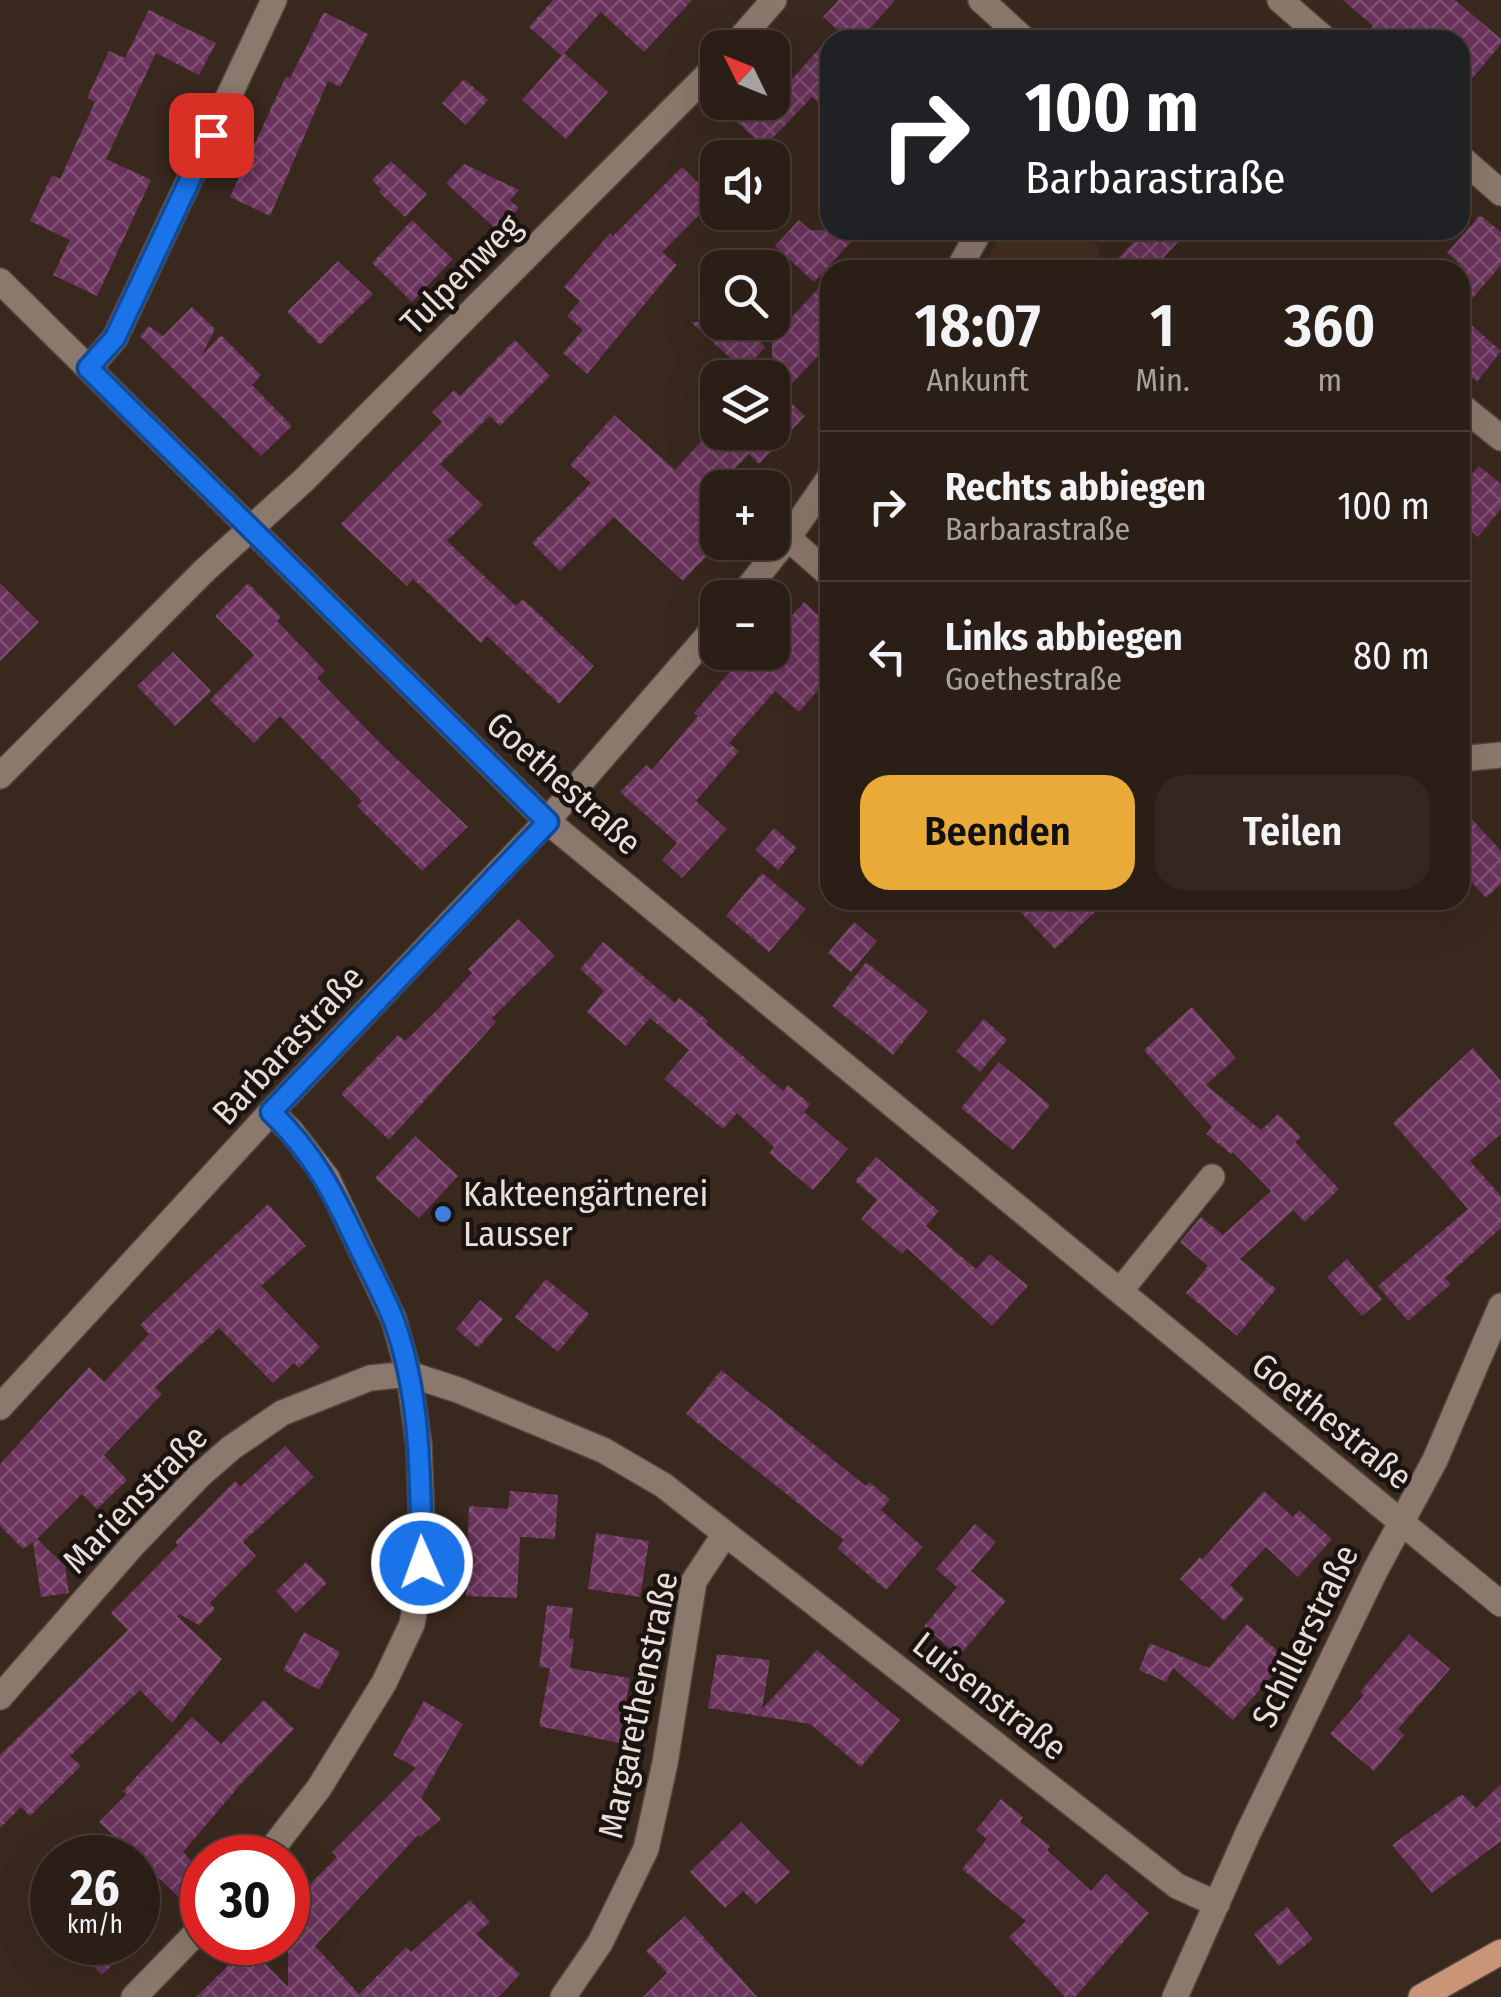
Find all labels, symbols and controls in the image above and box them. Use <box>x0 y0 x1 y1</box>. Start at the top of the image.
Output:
north arrow <box>700 30 790 120</box>
map controls <box>700 30 790 670</box>
text: 100 m <box>1025 66 1199 150</box>
icon: right <box>860 70 990 200</box>
pin <box>169 93 254 178</box>
icon: arrive <box>184 108 239 163</box>
button: sound <box>700 140 790 230</box>
text: Barbarastraße <box>1025 151 1286 205</box>
street label: Tulpenweg <box>392 205 530 343</box>
button: search <box>700 250 790 340</box>
text: 18:07 <box>914 290 1041 362</box>
text: 1 <box>1150 290 1175 362</box>
text: 360 <box>1284 290 1376 362</box>
button: layers <box>700 360 790 450</box>
text: Ankunft <box>927 361 1029 399</box>
text: Min. <box>1135 361 1190 399</box>
text: m <box>1318 361 1342 399</box>
text: Rechts abbiegen <box>945 464 1206 510</box>
button: + <box>700 470 790 560</box>
icon: right <box>860 479 915 534</box>
text: 100 m <box>1337 483 1430 529</box>
text: Barbarastraße <box>945 510 1130 548</box>
button: − <box>700 580 790 670</box>
text: Links abbiegen <box>945 614 1183 660</box>
icon: left <box>860 629 915 684</box>
text: 80 m <box>1353 633 1430 679</box>
text: Goethestraße <box>945 660 1122 698</box>
street label: Goethestraße <box>478 703 650 863</box>
button: Beenden <box>860 775 1135 890</box>
button: Teilen <box>1155 775 1430 890</box>
street label: Barbarastraße <box>204 957 372 1133</box>
place label: Kakteengärtnerei Lausser <box>463 1173 708 1255</box>
marker: Kakteengärtnerei Lausser <box>432 1203 454 1225</box>
street label: Goethestraße <box>1244 1344 1420 1498</box>
street label: Marienstraße <box>54 1416 216 1582</box>
position arrow <box>370 1511 474 1615</box>
street label: Schillerstraße <box>1243 1538 1367 1734</box>
street label: Margarethenstraße <box>589 1568 687 1842</box>
street label: Luisenstraße <box>905 1623 1075 1769</box>
speed limit sign: 30 <box>180 1835 310 1965</box>
text: 26 <box>70 1858 120 1918</box>
text: km/h <box>67 1910 123 1940</box>

